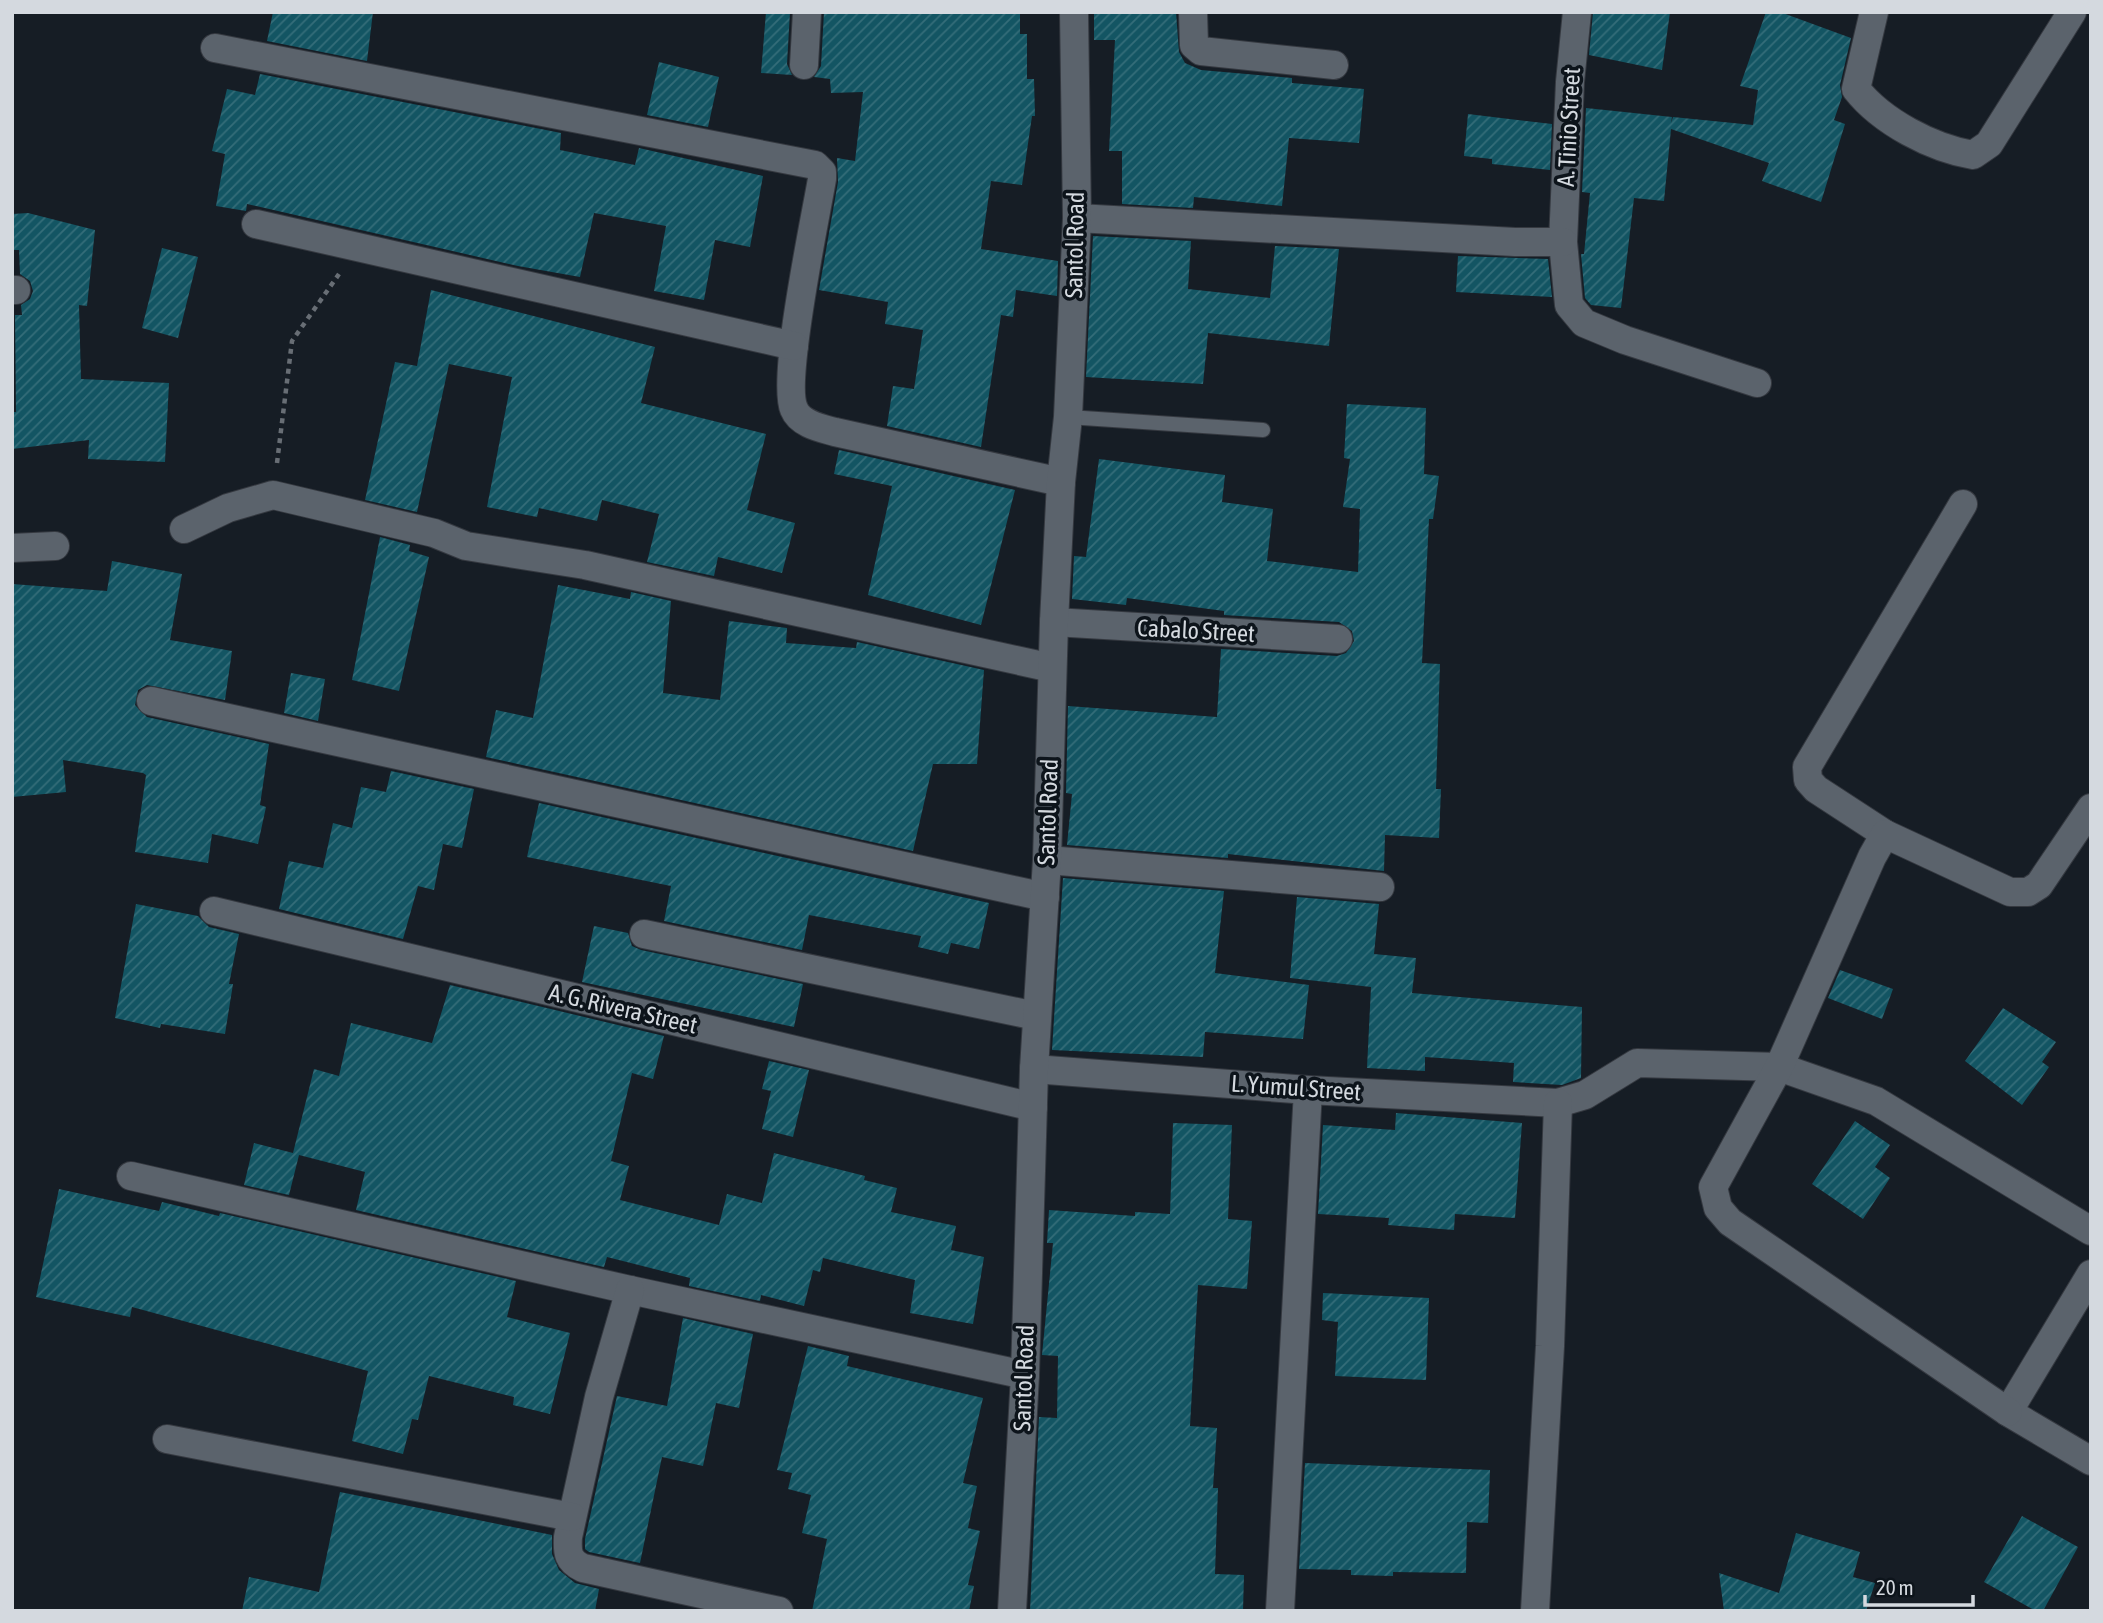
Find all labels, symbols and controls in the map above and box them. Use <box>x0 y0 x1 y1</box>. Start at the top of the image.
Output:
street label: A. Tinio Street <box>1552 67 1585 187</box>
street label: Santol Road <box>1060 192 1089 298</box>
street label: Cabalo Street <box>1136 614 1256 647</box>
street label: Santol Road <box>1032 758 1063 866</box>
street label: A. G. Rivera Street <box>546 978 700 1039</box>
street label: L. Yumul Street <box>1230 1069 1362 1106</box>
street label: Santol Road <box>1008 1324 1039 1432</box>
scale bar <box>1865 1564 1974 1608</box>
text: 20 m <box>1876 1575 1914 1599</box>

